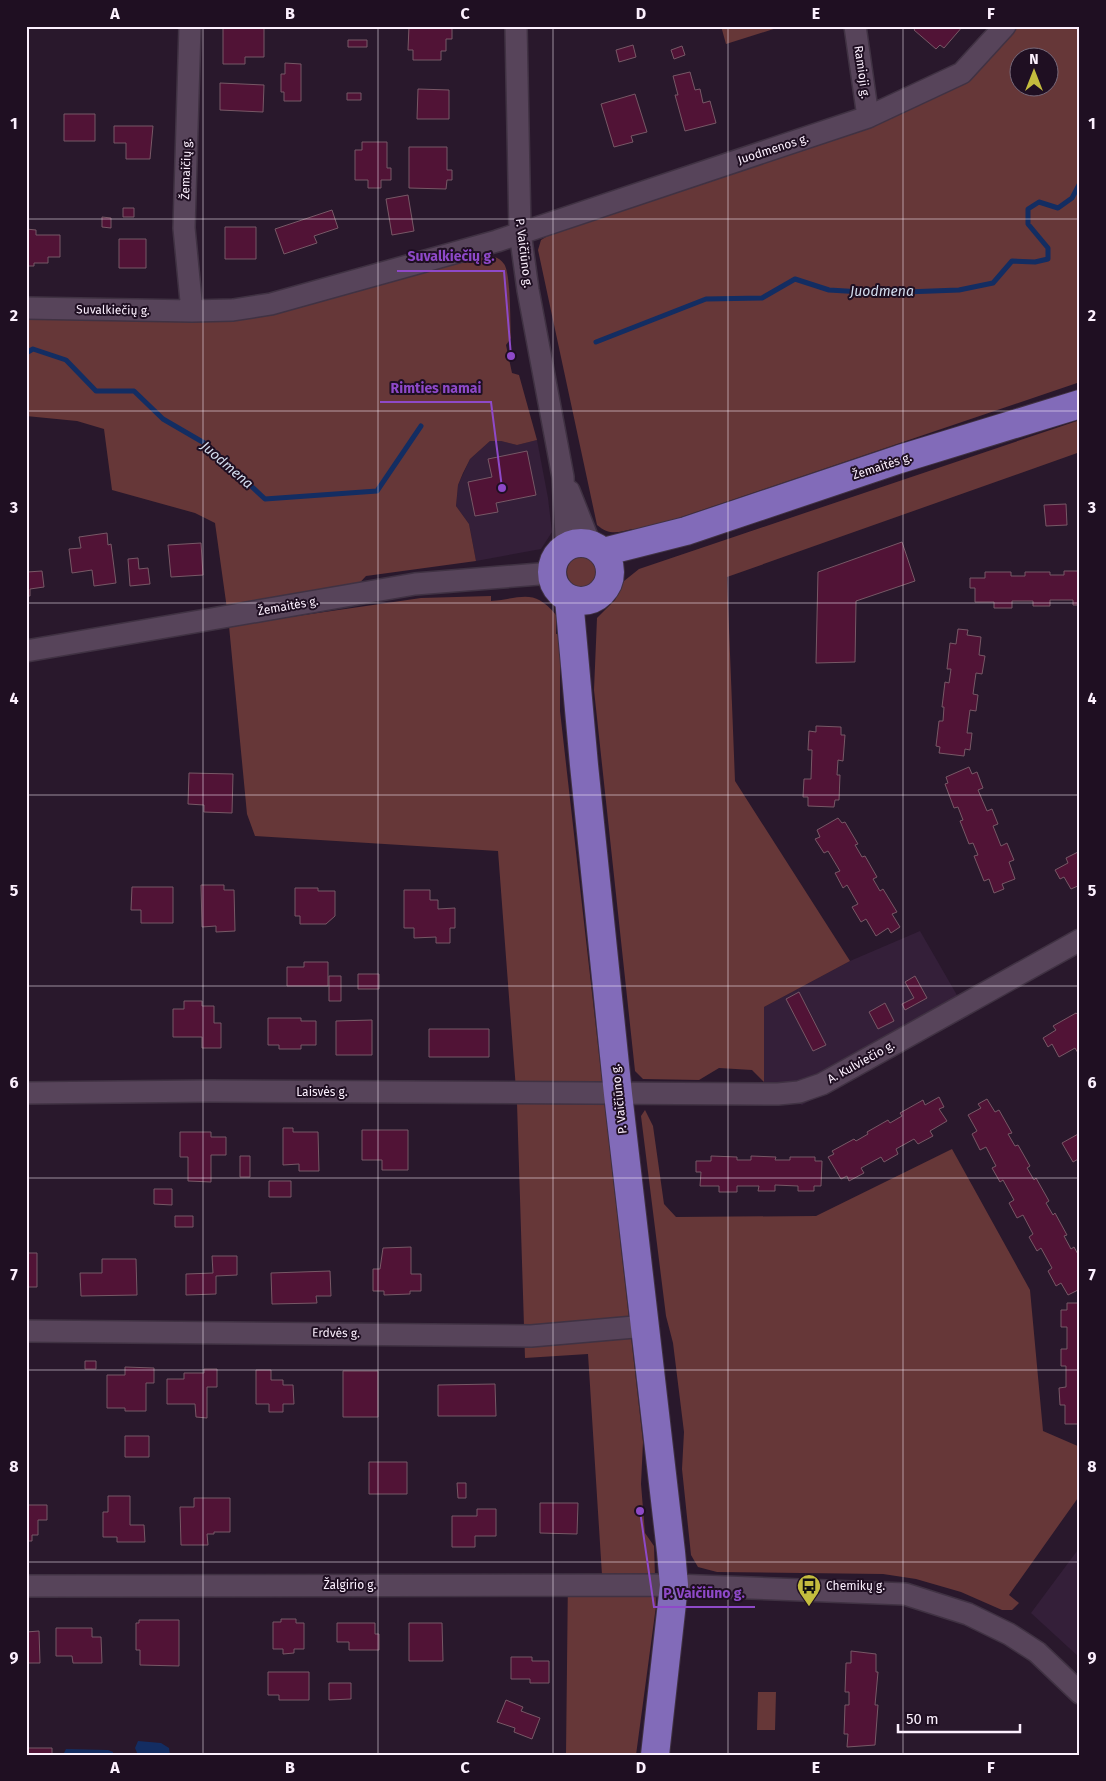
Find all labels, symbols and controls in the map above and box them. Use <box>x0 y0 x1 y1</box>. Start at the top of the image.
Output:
text: A <box>109 4 120 23</box>
text: B <box>285 4 295 23</box>
text: C <box>460 4 470 23</box>
text: D <box>636 4 646 23</box>
text: E <box>812 4 820 23</box>
text: F <box>987 4 995 23</box>
street label: Ramioji g. <box>851 45 873 100</box>
north arrow <box>1008 48 1058 98</box>
text: N <box>1029 51 1039 68</box>
text: 1 <box>10 114 18 133</box>
text: 1 <box>1088 114 1096 133</box>
street label: Juodmenos g. <box>736 131 810 167</box>
street label: Žemaičių g. <box>177 138 194 200</box>
street label: P. Vaičiūno g. <box>513 217 535 289</box>
callout: Suvalkiečių g. <box>397 242 504 271</box>
text: Suvalkiečių g. <box>407 248 495 265</box>
water label: Juodmena <box>849 283 914 300</box>
street label: Suvalkiečių g. <box>76 302 150 318</box>
text: 2 <box>10 306 18 325</box>
text: 2 <box>1088 306 1096 325</box>
callout: Rimties namai <box>380 373 491 402</box>
text: Rimties namai <box>391 380 481 397</box>
water label: Juodmena <box>197 437 257 492</box>
street label: Žemaitės g. <box>850 449 913 482</box>
text: 3 <box>9 498 18 517</box>
text: 3 <box>1087 498 1096 517</box>
street label: Žemaitės g. <box>256 593 320 618</box>
text: 4 <box>9 689 19 708</box>
text: 4 <box>1087 689 1097 708</box>
text: 5 <box>10 881 19 900</box>
text: 5 <box>1088 881 1097 900</box>
street label: A. Kulviečio g. <box>825 1038 897 1086</box>
street label: P. Vaičiūno g. <box>608 1063 630 1135</box>
text: 6 <box>9 1073 19 1092</box>
text: 6 <box>1087 1073 1097 1092</box>
street label: Laisvės g. <box>296 1085 348 1099</box>
text: 7 <box>10 1265 18 1284</box>
text: 7 <box>1088 1265 1096 1284</box>
street label: Erdvės g. <box>312 1326 360 1340</box>
text: 8 <box>9 1457 19 1476</box>
text: 8 <box>1087 1457 1097 1476</box>
bus stop icon: Chemikų g. <box>796 1573 822 1607</box>
street label: Žalgirio g. <box>324 1577 377 1592</box>
callout: P. Vaičiūno g. <box>654 1578 755 1607</box>
place label: Chemikų g. <box>826 1579 885 1593</box>
text: P. Vaičiūno g. <box>663 1585 745 1602</box>
text: 9 <box>10 1648 19 1667</box>
text: 9 <box>1088 1648 1097 1667</box>
scale bar <box>898 1701 1021 1733</box>
text: 50 m <box>906 1710 939 1728</box>
text: A <box>109 1758 120 1777</box>
text: B <box>285 1758 295 1777</box>
text: C <box>460 1758 470 1777</box>
text: D <box>636 1758 646 1777</box>
text: E <box>812 1758 820 1777</box>
text: F <box>987 1758 995 1777</box>

